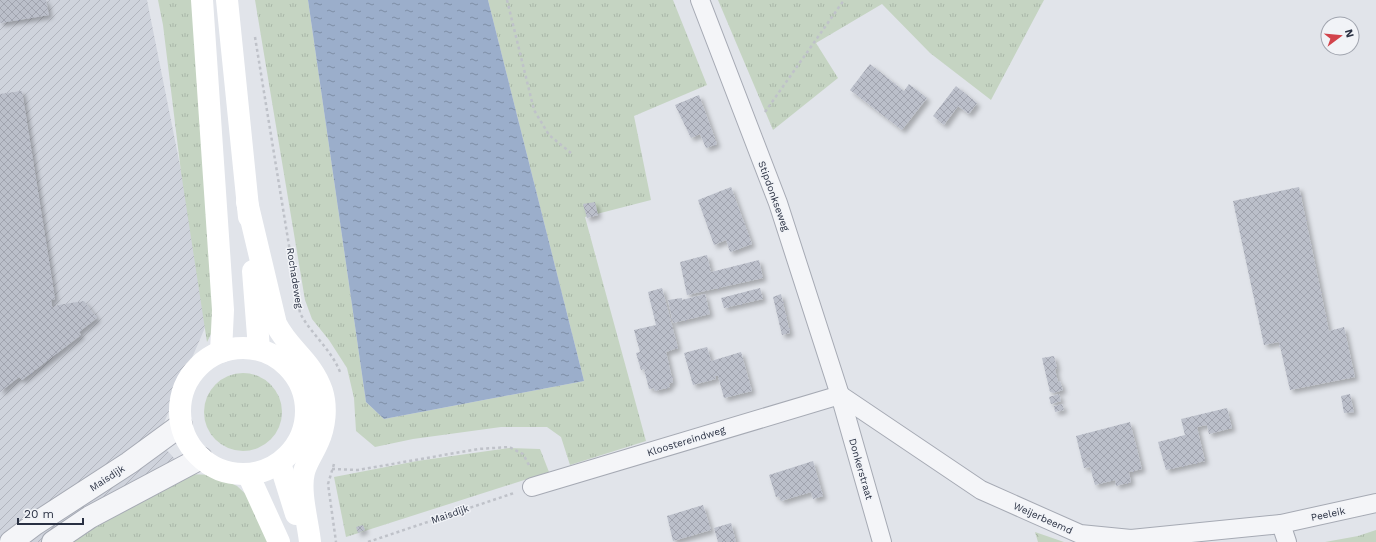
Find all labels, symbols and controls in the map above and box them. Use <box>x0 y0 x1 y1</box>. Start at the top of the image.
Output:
north arrow <box>1320 16 1360 56</box>
text: N <box>1342 28 1357 39</box>
street label: Stipdonkseweg <box>756 159 792 233</box>
street label: Rochadeweg <box>285 247 305 310</box>
street label: Kloostereindweg <box>646 424 727 458</box>
street label: Donkerstraat <box>847 437 875 502</box>
street label: Maisdijk <box>88 463 127 493</box>
scale bar <box>18 500 83 526</box>
street label: Weijerbeemd <box>1012 500 1074 536</box>
street label: Maisdijk <box>430 502 471 526</box>
street label: Peeleik <box>1310 505 1346 523</box>
text: 20 m <box>24 507 54 521</box>

